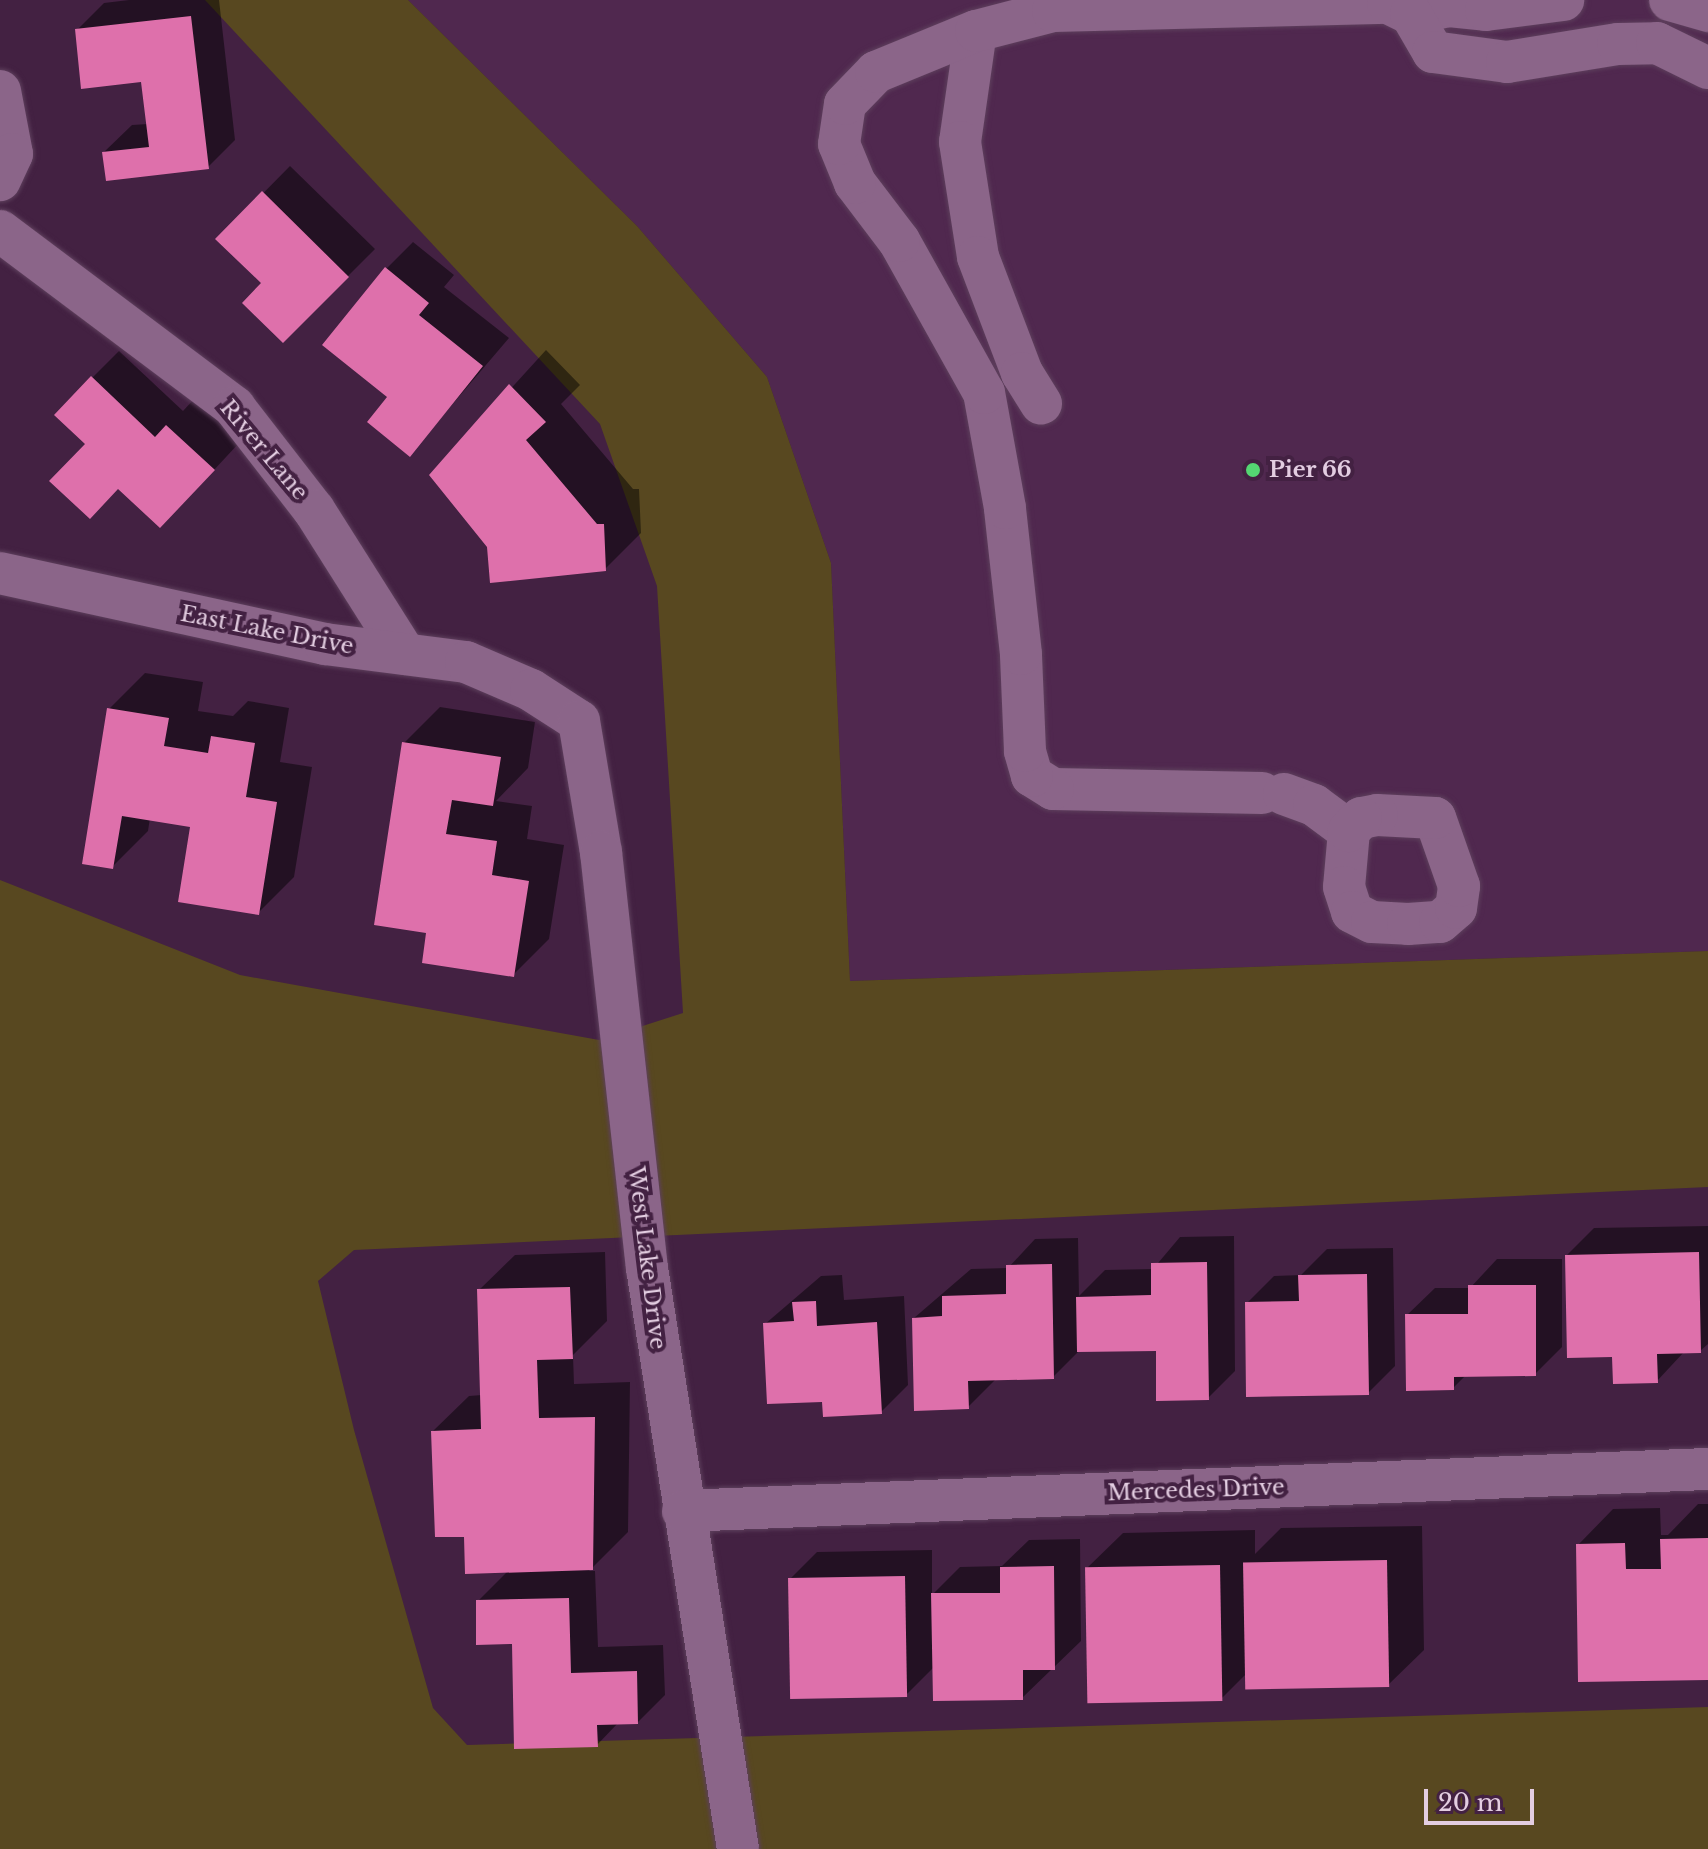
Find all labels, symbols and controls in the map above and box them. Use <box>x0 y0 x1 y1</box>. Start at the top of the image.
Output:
street label: River Lane <box>214 394 314 506</box>
place label: Pier 66 <box>1269 457 1352 483</box>
marker: Pier 66 <box>1244 461 1262 479</box>
street label: East Lake Drive <box>178 600 356 660</box>
street label: West Lake Drive <box>623 1165 671 1351</box>
street label: Mercedes Drive <box>1107 1474 1285 1506</box>
scale bar <box>1428 1773 1538 1823</box>
text: 20 m <box>1438 1788 1503 1817</box>

